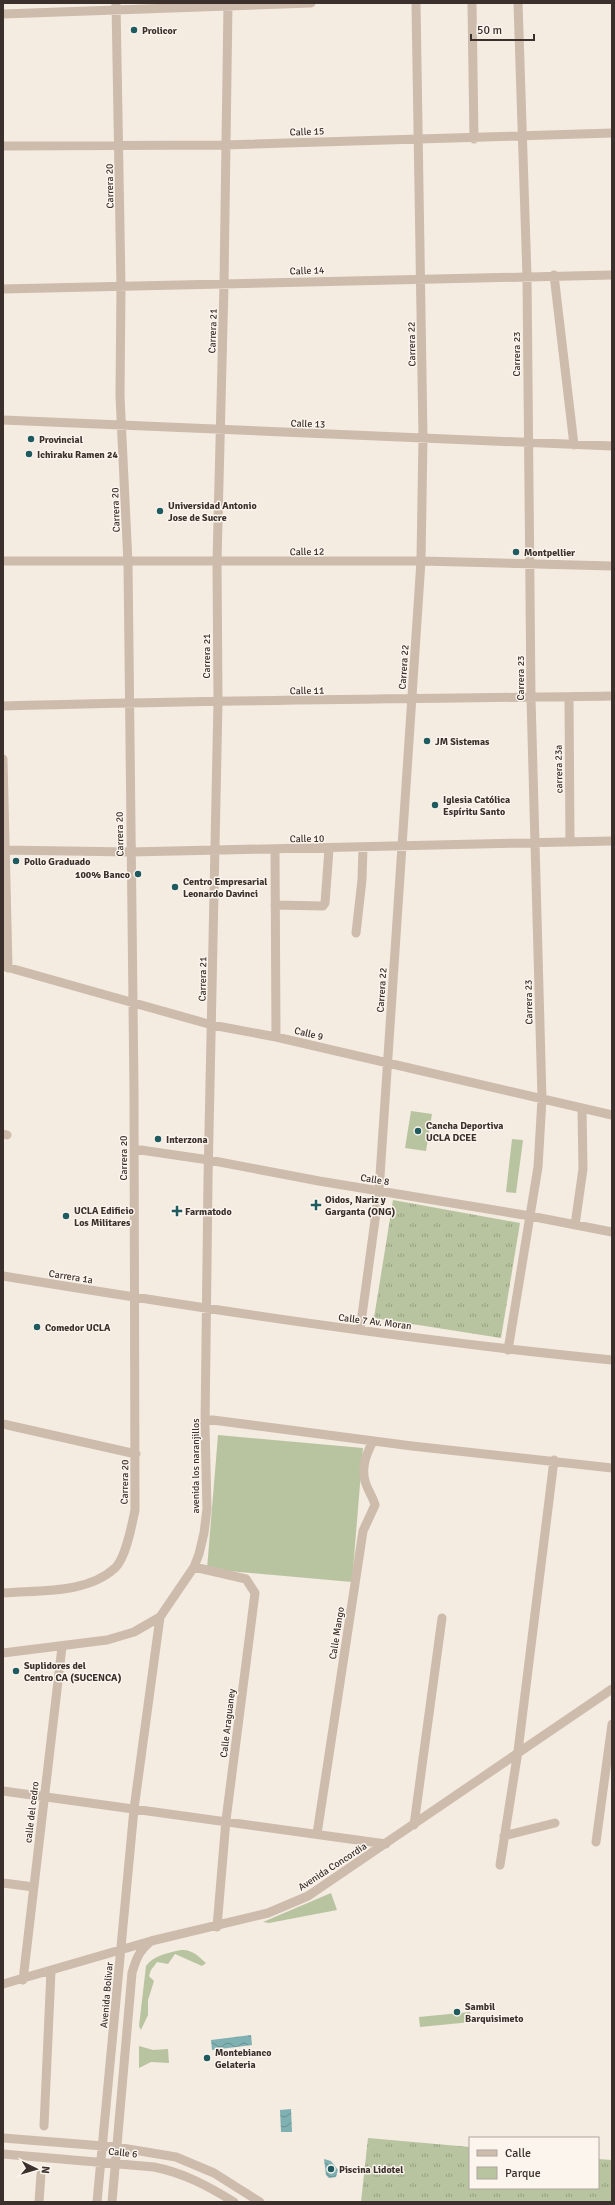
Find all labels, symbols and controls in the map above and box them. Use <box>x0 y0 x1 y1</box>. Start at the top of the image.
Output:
scale bar <box>471 16 534 42</box>
text: 50 m <box>477 23 502 38</box>
marker: Prolicor <box>129 25 139 35</box>
place label: Prolicor <box>142 25 177 37</box>
street label: Calle 15 <box>289 125 325 139</box>
street label: Carrera 20 <box>104 163 116 209</box>
street label: Calle 14 <box>289 264 325 278</box>
street label: Carrera 21 <box>206 308 220 354</box>
street label: Carrera 22 <box>406 321 418 367</box>
street label: Carrera 23 <box>511 332 523 376</box>
street label: Calle 13 <box>290 417 326 431</box>
marker: Provincial <box>26 434 36 444</box>
place label: Provincial <box>39 434 83 446</box>
marker: Ichiraku Ramen 24 <box>24 449 34 459</box>
place label: Ichiraku Ramen 24 <box>37 449 118 461</box>
street label: Carrera 20 <box>109 487 123 533</box>
place label: Universidad Antonio Jose de Sucre <box>168 500 257 524</box>
marker: Universidad Antonio Jose de Sucre <box>155 506 165 516</box>
street label: Calle 12 <box>290 546 324 558</box>
marker: Montpellier <box>511 547 521 557</box>
place label: Montpellier <box>524 547 575 559</box>
street label: Carrera 21 <box>201 634 213 678</box>
street label: Carrera 22 <box>396 644 412 690</box>
street label: Carrera 23 <box>515 656 527 700</box>
street label: Calle 11 <box>290 685 324 697</box>
marker: JM Sistemas <box>422 736 432 746</box>
place label: JM Sistemas <box>435 736 490 748</box>
street label: carrera 23a <box>553 745 565 793</box>
place label: Iglesia Católica Espíritu Santo <box>443 794 510 818</box>
marker: Iglesia Católica Espíritu Santo <box>430 800 440 810</box>
street label: Carrera 20 <box>114 811 126 857</box>
street label: Calle 10 <box>290 833 324 845</box>
marker: Pollo Graduado <box>11 856 21 866</box>
place label: Pollo Graduado <box>24 856 90 868</box>
place label: 100% Banco <box>75 869 130 881</box>
marker: 100% Banco <box>133 869 143 879</box>
place label: Centro Empresarial Leonardo Davinci <box>183 876 267 900</box>
marker: Centro Empresarial Leonardo Davinci <box>170 882 180 892</box>
street label: Carrera 21 <box>197 956 209 1002</box>
street label: Carrera 22 <box>374 967 390 1013</box>
street label: Carrera 23 <box>523 979 535 1025</box>
street label: Calle 9 <box>293 1025 324 1043</box>
place label: Cancha Deportiva UCLA DCEE <box>426 1120 503 1144</box>
marker: Cancha Deportiva UCLA DCEE <box>413 1126 423 1136</box>
marker: Interzona <box>153 1134 163 1144</box>
place label: Interzona <box>166 1134 208 1146</box>
street label: Carrera 20 <box>118 1136 130 1180</box>
street label: Calle 8 <box>359 1172 390 1188</box>
place label: Oidos, Nariz y Garganta (ONG) <box>325 1194 395 1218</box>
marker: Oidos, Nariz y Garganta (ONG) <box>310 1199 322 1211</box>
place label: UCLA Edificio Los Militares <box>74 1205 134 1229</box>
marker: Farmatodo <box>172 1206 182 1216</box>
place label: Farmatodo <box>185 1206 232 1218</box>
marker: UCLA Edificio Los Militares <box>61 1211 71 1221</box>
street label: Carrera 1a <box>48 1268 94 1286</box>
street label: Calle 7 Av. Moran <box>338 1312 412 1332</box>
marker: Comedor UCLA <box>32 1322 42 1332</box>
place label: Comedor UCLA <box>45 1322 111 1334</box>
street label: avenida los naranjillos <box>190 1418 202 1514</box>
street label: Carrera 20 <box>119 1459 131 1505</box>
street label: Calle Mango <box>327 1606 347 1660</box>
place label: Suplidores del Centro CA (SUCENCA) <box>24 1660 122 1684</box>
marker: Suplidores del Centro CA (SUCENCA) <box>11 1666 21 1676</box>
street label: Calle Araguaney <box>218 1688 238 1758</box>
street label: calle del cedro <box>22 1781 42 1843</box>
street label: Avenida Concordia <box>296 1840 369 1893</box>
street label: Avenida Bolivar <box>98 1961 116 2029</box>
place label: Sambil Barquisimeto <box>465 2001 523 2025</box>
marker: Sambil Barquisimeto <box>452 2007 462 2017</box>
place label: Montebianco Gelateria <box>215 2047 271 2071</box>
marker: Montebianco Gelateria <box>202 2053 212 2063</box>
legend <box>469 2137 599 2189</box>
street label: Calle 6 <box>108 2145 138 2160</box>
text: Calle <box>505 2146 531 2161</box>
north arrow <box>16 2149 56 2189</box>
marker: Piscina Lidotel <box>326 2164 336 2174</box>
place label: Piscina Lidotel <box>339 2164 403 2176</box>
text: N <box>39 2165 52 2174</box>
text: Parque <box>505 2166 541 2181</box>

